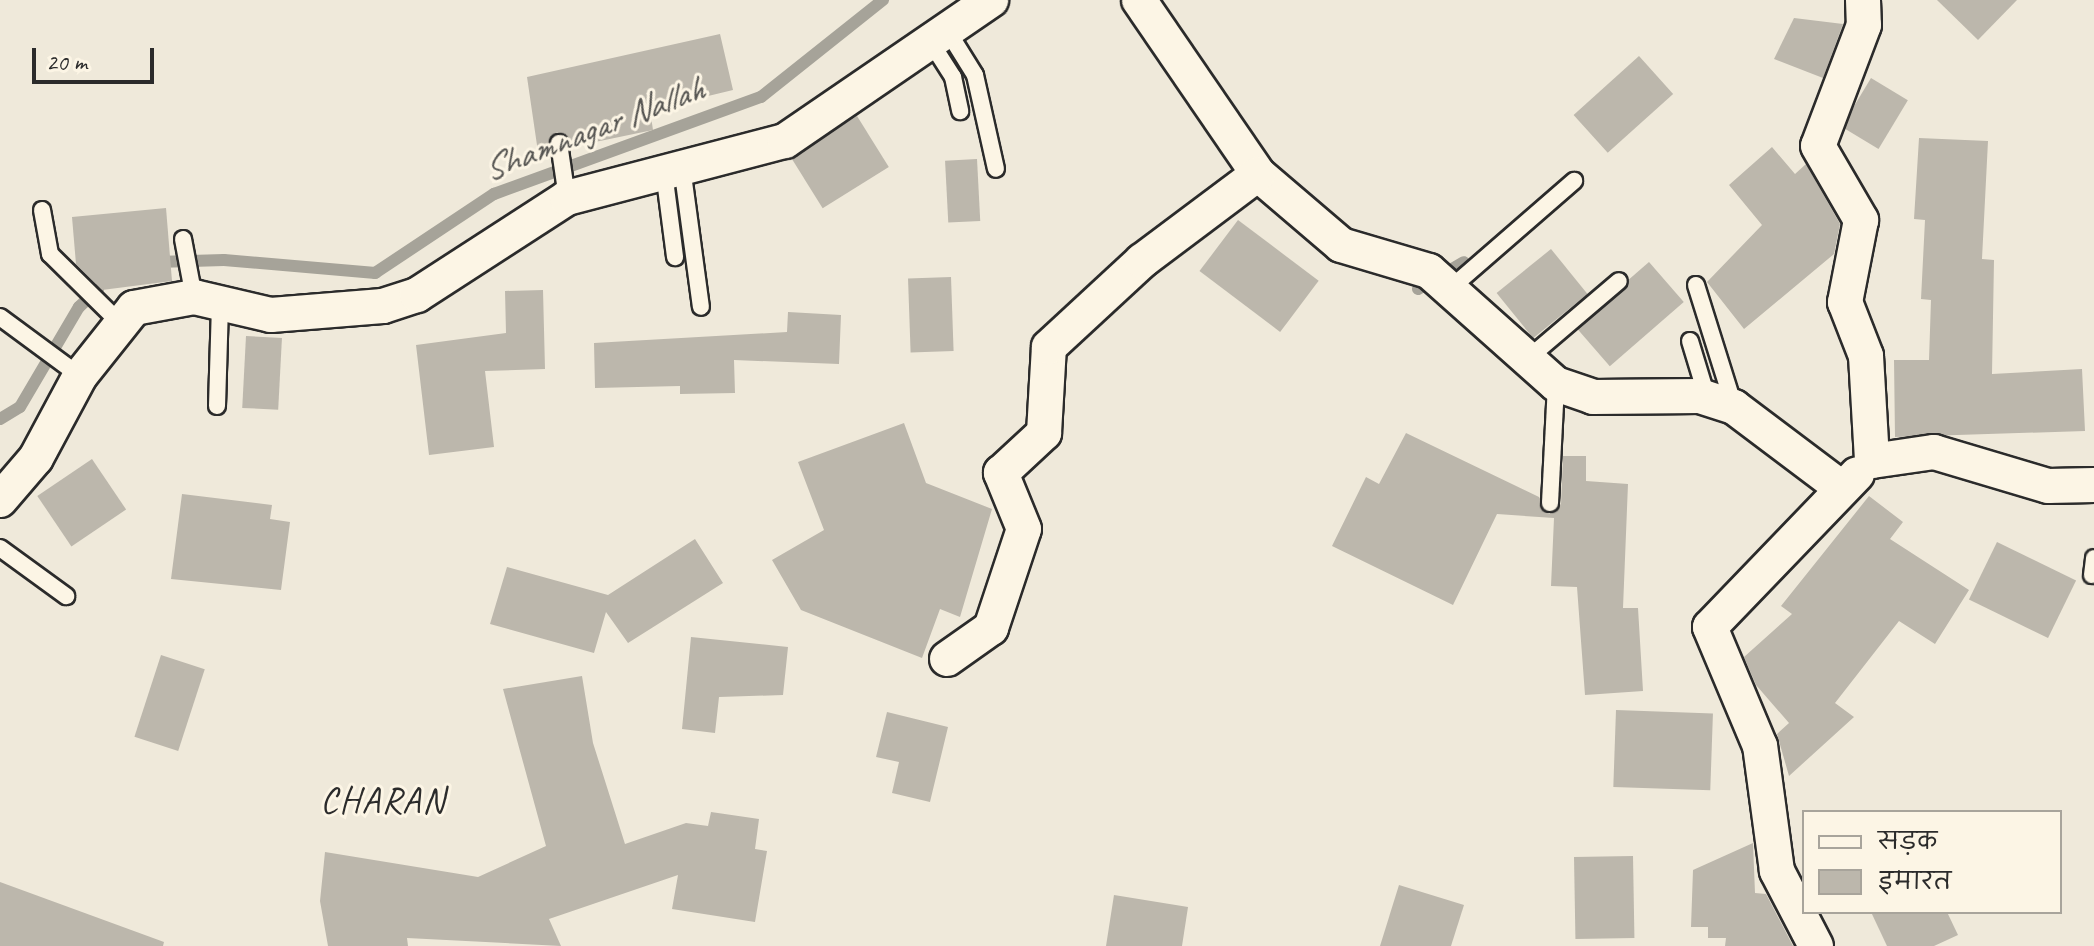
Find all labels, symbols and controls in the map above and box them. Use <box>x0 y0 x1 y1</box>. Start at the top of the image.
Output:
scale bar <box>36 32 158 82</box>
text: 20 m <box>46 47 87 77</box>
water label: Shamnagar Nallah <box>477 67 709 191</box>
district label: CHARAN <box>321 779 445 823</box>
legend <box>1802 810 2062 914</box>
text: सड़क <box>1878 826 1937 856</box>
text: इमारत <box>1878 866 1951 896</box>

